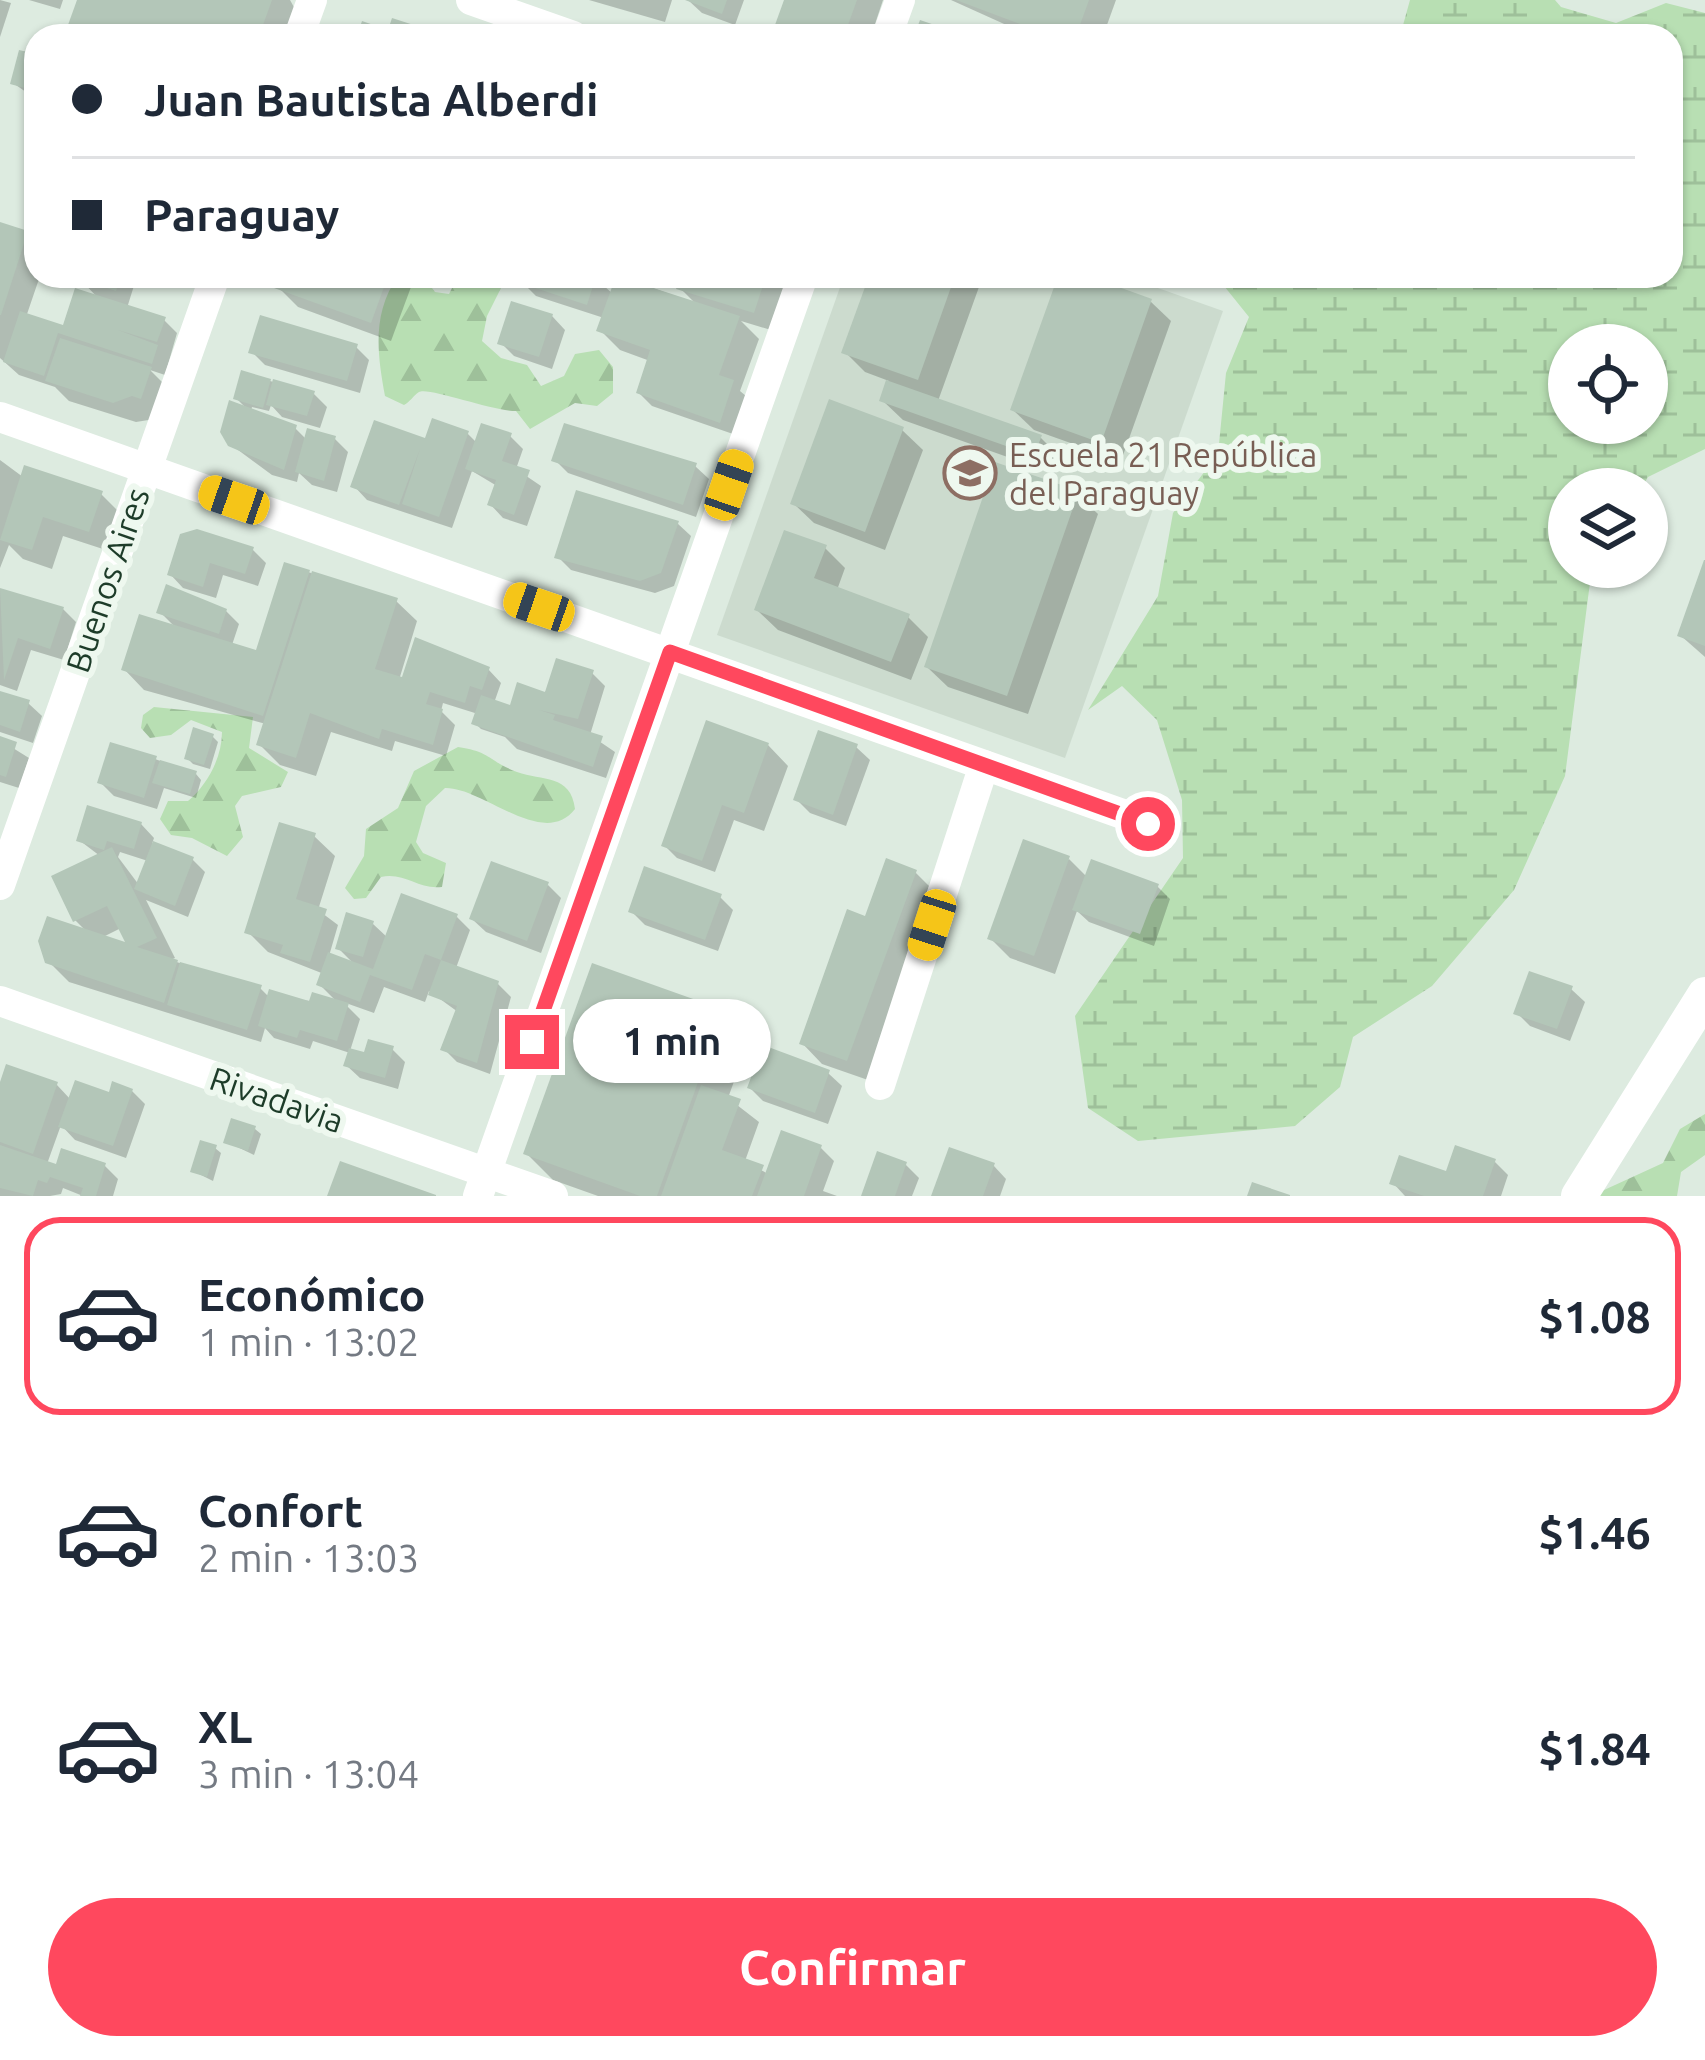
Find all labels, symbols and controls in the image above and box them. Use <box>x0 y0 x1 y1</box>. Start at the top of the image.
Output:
text: Juan Bautista Alberdi <box>144 74 598 125</box>
text: Paraguay <box>144 189 339 240</box>
map controls <box>1548 324 1668 588</box>
button: locate <box>1548 324 1668 444</box>
place label: Escuela 21 República del Paraguay <box>1009 436 1317 511</box>
car <box>700 445 758 525</box>
school or university icon: Escuela 21 República del Paraguay <box>942 445 998 501</box>
button: layers <box>1548 468 1668 588</box>
car <box>194 471 274 529</box>
street label: Buenos Aires <box>58 483 156 677</box>
car <box>499 578 579 636</box>
route start <box>1121 797 1175 851</box>
car <box>904 885 960 965</box>
callout: 1 min <box>574 1000 772 1084</box>
route end <box>505 1015 559 1069</box>
text: 1 min <box>623 1019 721 1062</box>
street label: Rivadavia <box>205 1059 349 1139</box>
icon: car <box>54 1262 162 1370</box>
text: Económico <box>198 1269 426 1320</box>
text: $1.08 <box>1538 1291 1651 1342</box>
text: 1 min · 13:02 <box>198 1320 419 1363</box>
icon: car <box>54 1478 162 1586</box>
text: Confort <box>198 1485 363 1536</box>
text: $1.46 <box>1538 1507 1651 1558</box>
text: 2 min · 13:03 <box>198 1536 419 1579</box>
icon: car <box>54 1694 162 1802</box>
text: XL <box>198 1701 252 1752</box>
text: $1.84 <box>1538 1723 1651 1774</box>
text: 3 min · 13:04 <box>198 1752 419 1795</box>
button: Confirmar <box>48 1898 1657 2036</box>

